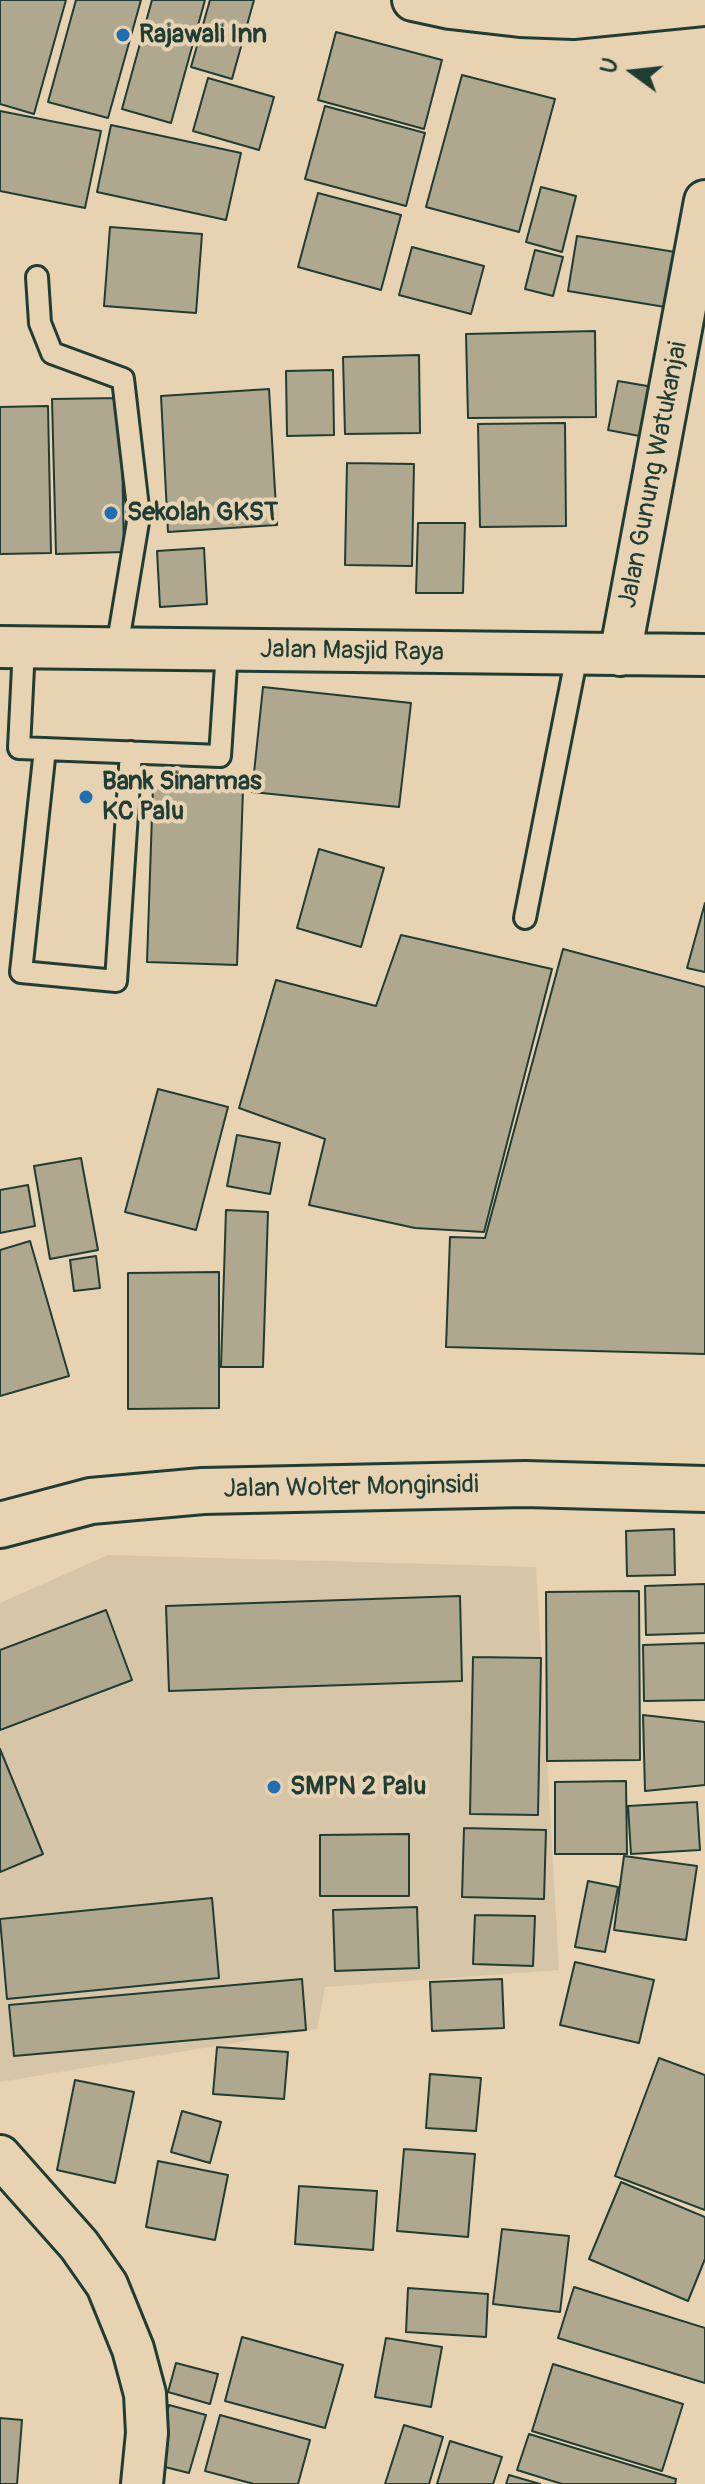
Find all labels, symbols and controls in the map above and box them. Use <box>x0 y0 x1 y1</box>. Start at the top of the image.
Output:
place label: Rajawali Inn <box>139 19 267 51</box>
marker: Rajawali Inn <box>114 26 132 44</box>
north arrow <box>593 32 673 112</box>
text: U <box>594 55 625 76</box>
street label: Jalan Gunung Watukanjai <box>613 339 695 611</box>
place label: Sekolah GKST <box>127 497 278 529</box>
marker: Sekolah GKST <box>102 504 120 522</box>
street label: Jalan Masjid Raya <box>260 635 444 669</box>
place label: Bank Sinarmas KC Palu <box>102 766 262 828</box>
marker: Bank Sinarmas KC Palu <box>77 788 95 806</box>
street label: Jalan Wolter Monginsidi <box>223 1470 479 1506</box>
place label: SMPN 2 Palu <box>290 1771 426 1803</box>
marker: SMPN 2 Palu <box>265 1778 283 1796</box>

